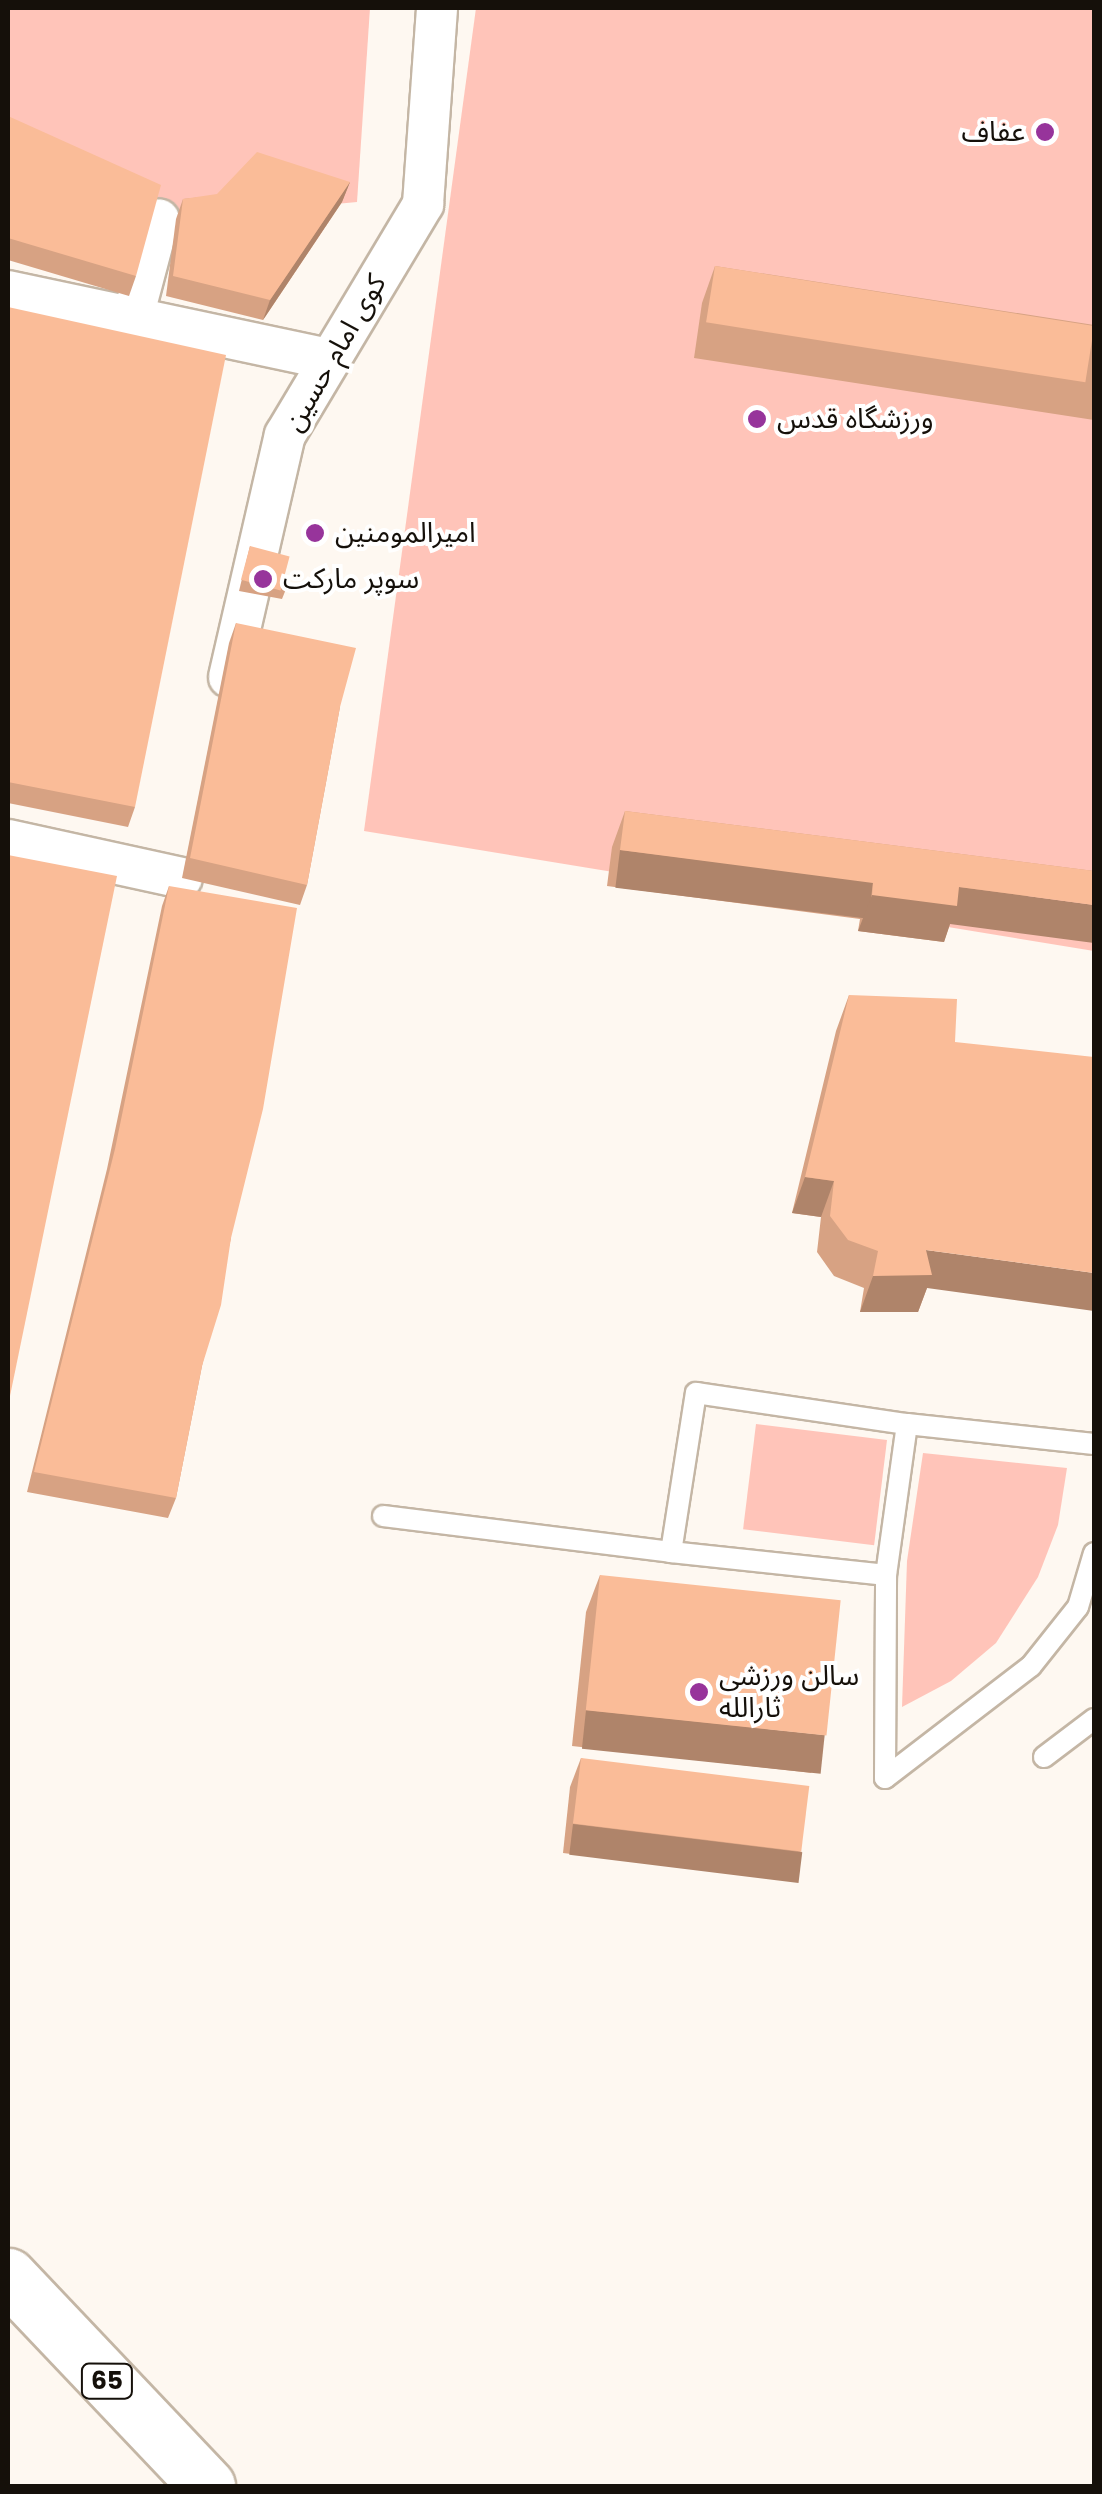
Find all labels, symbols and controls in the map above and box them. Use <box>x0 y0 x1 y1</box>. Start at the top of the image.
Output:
place label: عفاف <box>961 115 1025 149</box>
marker: عفاف <box>1034 121 1056 143</box>
street label: کوی امام حسین <box>277 269 393 437</box>
place label: ورزشگاه قدس <box>777 402 934 436</box>
marker: ورزشگاه قدس <box>746 408 768 430</box>
place label: امیرالمومنین <box>335 516 476 550</box>
marker: امیرالمومنین <box>304 522 326 544</box>
place label: سوپر مارکت <box>283 562 419 596</box>
marker: سوپر مارکت <box>252 568 274 590</box>
place label: سالن ورزشی ثارالله <box>719 1659 859 1725</box>
marker: سالن ورزشی ثارالله <box>688 1681 710 1703</box>
road number: 65 <box>80 2361 134 2401</box>

